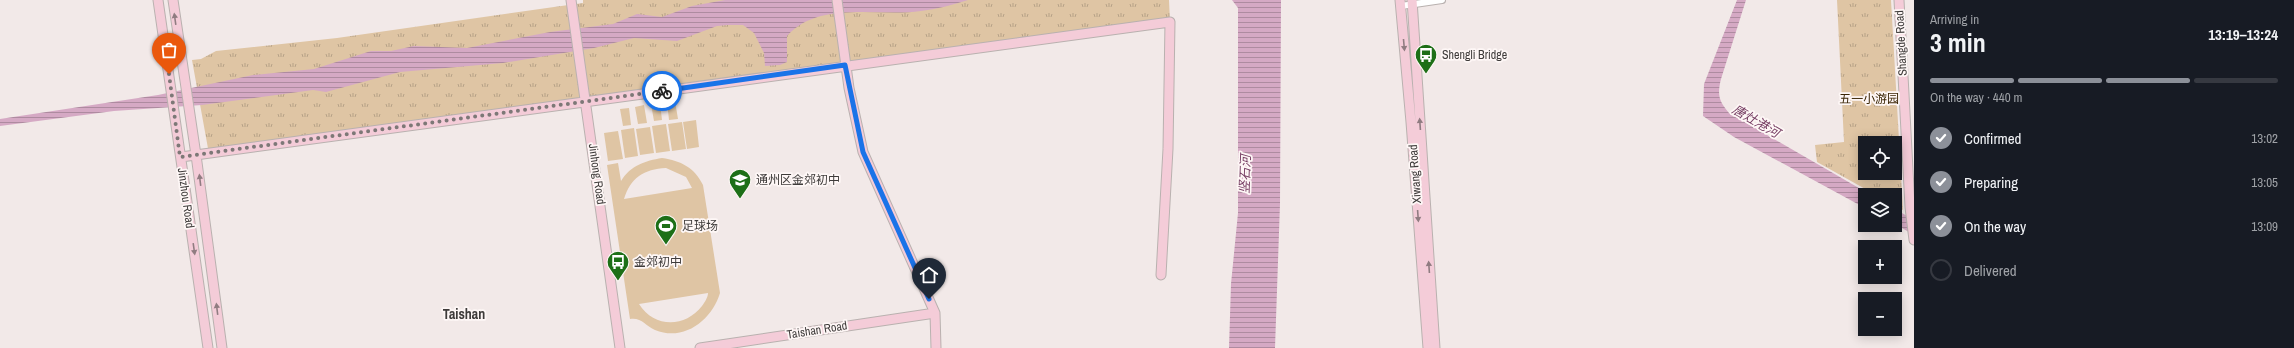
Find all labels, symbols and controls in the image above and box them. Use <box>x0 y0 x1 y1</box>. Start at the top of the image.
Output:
street label: Shangde Road <box>1891 10 1911 76</box>
text: Arriving in <box>1930 11 1979 28</box>
one-way arrow <box>172 13 179 25</box>
text: 13:19–13:24 <box>2208 24 2278 45</box>
text: 3 min <box>1930 25 1986 60</box>
pin <box>152 33 186 74</box>
icon: bag <box>158 39 180 61</box>
one-way arrow <box>1401 39 1408 51</box>
bus stop icon: Shengli Bridge <box>1413 42 1439 75</box>
place label: Shengli Bridge <box>1442 47 1507 63</box>
courier <box>642 71 682 111</box>
icon: bike <box>651 80 673 102</box>
text: On the way · 440 m <box>1930 89 2022 106</box>
park label: 五一小游园 <box>1839 91 1899 107</box>
water label: 唐灶港河 <box>1729 101 1785 143</box>
one-way arrow <box>1416 118 1423 130</box>
icon: check <box>1930 127 1952 149</box>
text: Confirmed <box>1964 128 2021 149</box>
text: 13:02 <box>2251 130 2278 147</box>
map controls <box>1858 136 1902 336</box>
button: locate <box>1858 136 1902 180</box>
street label: Jinhong Road <box>585 143 609 205</box>
street label: Xiwang Road <box>1405 144 1425 204</box>
water label: 竖石河 <box>1236 151 1254 194</box>
street label: Jinzhou Road <box>174 167 198 229</box>
school or university icon: 通州区金郊初中 <box>727 167 753 200</box>
icon: check <box>1930 171 1952 193</box>
place label: 通州区金郊初中 <box>756 172 840 188</box>
text: Preparing <box>1964 172 2018 193</box>
one-way arrow <box>197 174 203 186</box>
text: 13:05 <box>2251 174 2278 191</box>
button: layers <box>1858 188 1902 232</box>
one-way arrow <box>1415 210 1422 222</box>
sports icon: 足球场 <box>653 213 679 246</box>
icon: check <box>1930 215 1952 237</box>
text: On the way <box>1964 216 2026 237</box>
place label: 足球场 <box>682 218 718 234</box>
text: 13:09 <box>2251 218 2278 235</box>
button: + <box>1858 240 1902 284</box>
one-way arrow <box>191 243 197 255</box>
bus stop icon: 金郊初中 <box>605 249 631 282</box>
place label: 金郊初中 <box>634 254 682 270</box>
pin <box>912 258 946 299</box>
text: Delivered <box>1964 260 2017 281</box>
one-way arrow <box>1426 261 1433 273</box>
icon: home <box>918 264 940 286</box>
button: − <box>1858 292 1902 336</box>
one-way arrow <box>214 303 220 315</box>
district label: Taishan <box>443 305 485 323</box>
street label: Taishan Road <box>786 317 848 343</box>

